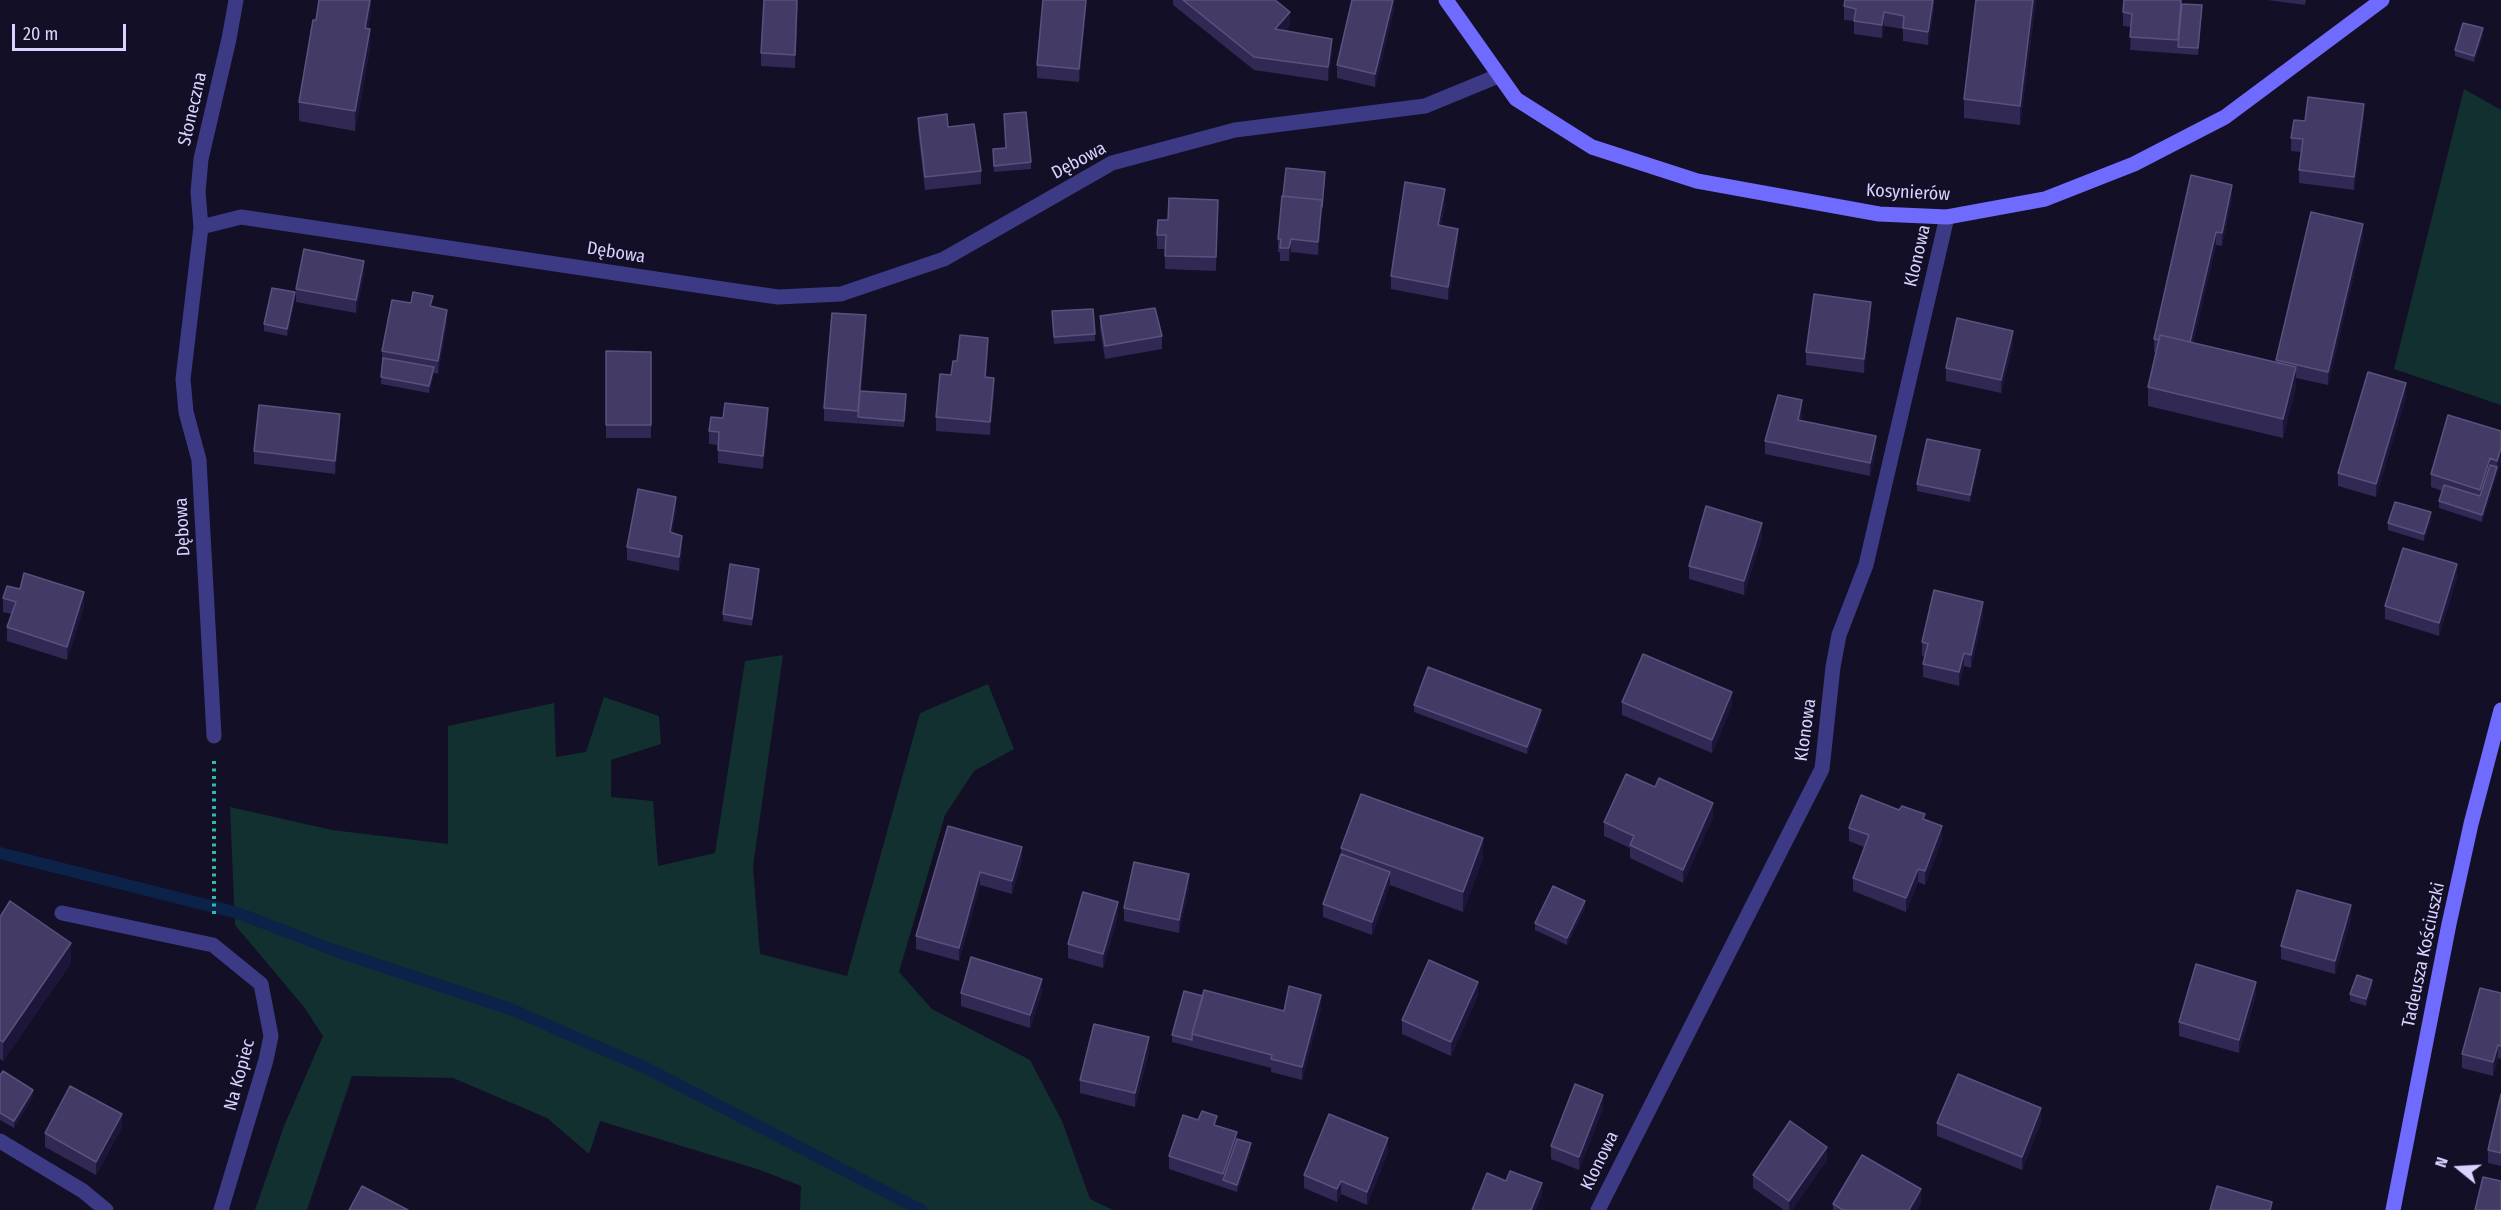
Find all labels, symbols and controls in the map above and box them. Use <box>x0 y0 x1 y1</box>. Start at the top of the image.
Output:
scale bar <box>15 12 129 50</box>
text: 20 m <box>23 23 58 45</box>
street label: Słoneczna <box>174 70 212 148</box>
street label: Dębowa <box>1048 138 1110 184</box>
street label: Kosynierów <box>1865 180 1951 206</box>
street label: Klonowa <box>1900 223 1936 289</box>
street label: Dębowa <box>585 238 647 268</box>
street label: Dębowa <box>171 497 195 557</box>
street label: Klonowa <box>1791 697 1821 763</box>
street label: Tadeusza Kościuszki <box>2398 881 2450 1029</box>
street label: Na Kopiec <box>220 1037 260 1113</box>
street label: Klonowa <box>1576 1128 1624 1194</box>
north arrow <box>2429 1138 2489 1198</box>
text: N <box>2431 1155 2452 1170</box>

